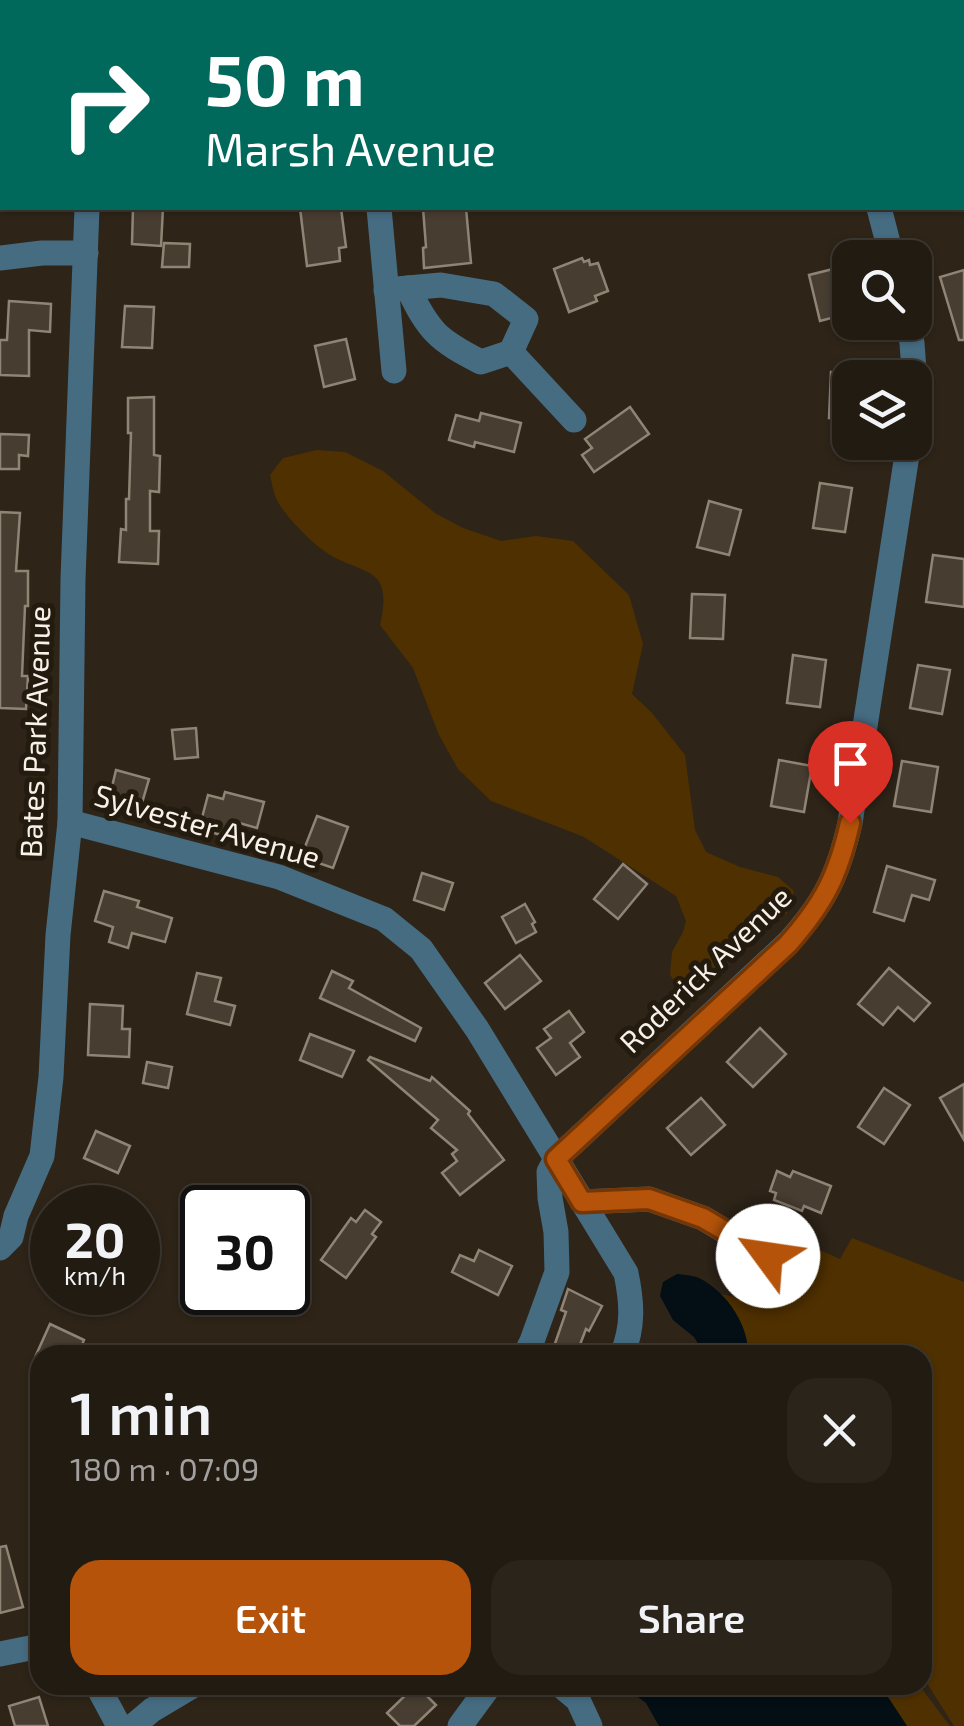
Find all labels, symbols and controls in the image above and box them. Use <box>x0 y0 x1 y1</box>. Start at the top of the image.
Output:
text: 50 m <box>205 36 365 120</box>
icon: right <box>40 40 170 170</box>
text: Marsh Avenue <box>205 121 496 175</box>
map controls <box>832 240 932 460</box>
button: search <box>832 240 932 340</box>
button: layers <box>832 360 932 460</box>
street label: Bates Park Avenue <box>12 605 56 859</box>
pin <box>808 721 893 824</box>
icon: arrive <box>823 736 878 791</box>
street label: Sylvester Avenue <box>90 776 325 875</box>
street label: Roderick Avenue <box>611 878 798 1059</box>
speed limit sign: 30 <box>180 1185 310 1315</box>
position arrow <box>716 1204 820 1308</box>
text: 20 <box>65 1208 125 1268</box>
text: km/h <box>64 1260 126 1290</box>
text: 1 min <box>70 1375 212 1447</box>
button: close <box>787 1378 892 1483</box>
text: 180 m · 07:09 <box>70 1449 259 1487</box>
button: Exit <box>70 1560 471 1675</box>
button: Share <box>491 1560 892 1675</box>

